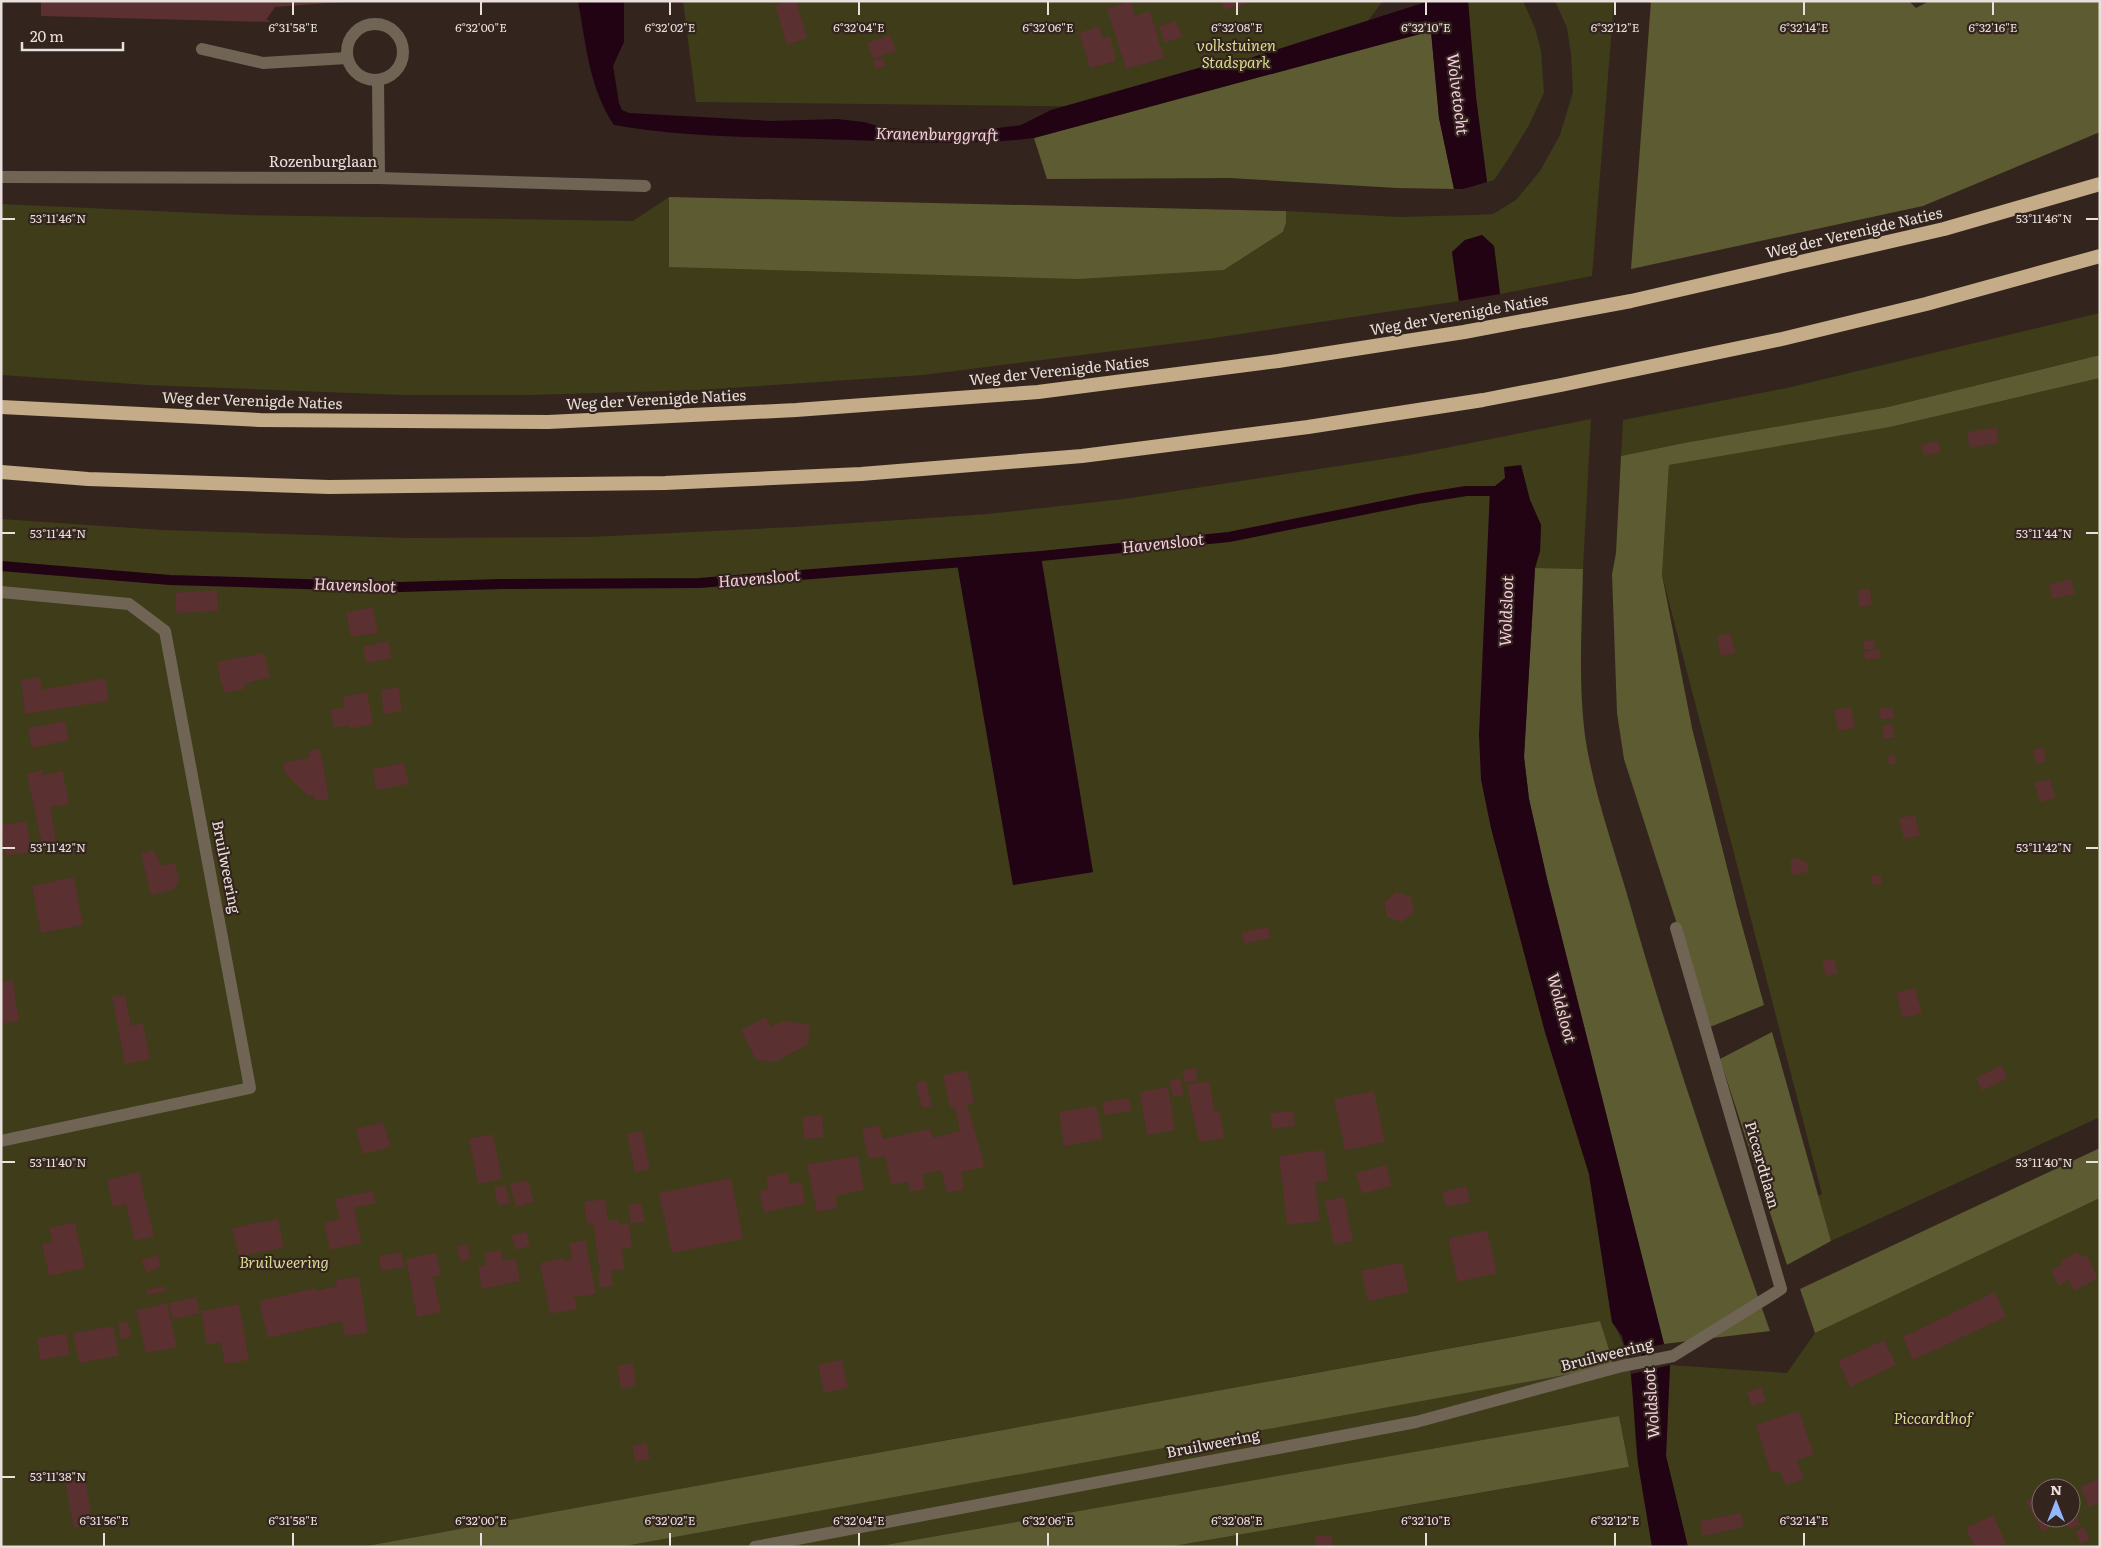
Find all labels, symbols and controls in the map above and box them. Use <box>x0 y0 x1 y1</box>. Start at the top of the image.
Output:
text: 6°31'58"E <box>268 18 318 36</box>
text: 6°32'00"E <box>455 18 507 36</box>
text: 6°32'02"E <box>645 18 696 36</box>
text: 6°32'04"E <box>833 18 885 36</box>
text: 6°32'06"E <box>1022 18 1074 36</box>
text: 6°32'08"E <box>1211 18 1263 36</box>
text: 6°32'10"E <box>1401 18 1451 36</box>
text: 6°32'12"E <box>1591 18 1640 36</box>
text: 6°32'14"E <box>1780 18 1829 36</box>
text: 6°32'16"E <box>1968 18 2018 36</box>
scale bar <box>22 20 124 52</box>
text: 20 m <box>30 24 64 47</box>
park label: volkstuinen Stadspark <box>1196 33 1276 73</box>
water label: Wolvetocht <box>1442 52 1476 137</box>
water label: Kranenburggraft <box>875 120 999 146</box>
street label: Rozenburglaan <box>269 149 377 172</box>
street label: Weg der Verenigde Naties <box>1763 200 1944 263</box>
text: 53°11'46"N <box>30 209 86 227</box>
text: 53°11'46"N <box>2016 209 2072 227</box>
street label: Weg der Verenigde Naties <box>1368 287 1550 341</box>
street label: Weg der Verenigde Naties <box>968 349 1150 390</box>
street label: Weg der Verenigde Naties <box>565 382 747 415</box>
street label: Weg der Verenigde Naties <box>162 385 343 414</box>
text: 53°11'44"N <box>30 524 86 542</box>
text: 53°11'44"N <box>2016 524 2072 542</box>
water label: Havensloot <box>1121 526 1206 558</box>
water label: Havensloot <box>717 561 802 593</box>
water label: Havensloot <box>313 571 397 597</box>
water label: Woldsloot <box>1492 574 1518 647</box>
street label: Bruilweering <box>207 818 248 916</box>
text: 53°11'42"N <box>30 838 86 856</box>
text: 53°11'42"N <box>2016 838 2072 856</box>
water label: Woldsloot <box>1542 970 1584 1046</box>
street label: Piccardtlaan <box>1740 1118 1787 1211</box>
text: 53°11'40"N <box>30 1153 86 1171</box>
text: 53°11'40"N <box>2016 1153 2072 1171</box>
park label: Bruilweering <box>239 1250 329 1273</box>
street label: Bruilweering <box>1558 1331 1656 1376</box>
water label: Woldsloot <box>1636 1366 1664 1439</box>
park label: Piccardthof <box>1893 1406 1975 1429</box>
street label: Bruilweering <box>1164 1422 1262 1463</box>
text: 53°11'38"N <box>30 1467 86 1485</box>
north arrow <box>2031 1478 2081 1528</box>
text: N <box>2050 1479 2062 1499</box>
text: 6°31'56"E <box>79 1511 129 1529</box>
text: 6°31'58"E <box>268 1511 318 1529</box>
text: 6°32'00"E <box>455 1511 507 1529</box>
text: 6°32'02"E <box>645 1511 696 1529</box>
text: 6°32'04"E <box>833 1511 885 1529</box>
text: 6°32'06"E <box>1022 1511 1074 1529</box>
text: 6°32'08"E <box>1211 1511 1263 1529</box>
text: 6°32'10"E <box>1401 1511 1451 1529</box>
text: 6°32'12"E <box>1591 1511 1640 1529</box>
text: 6°32'14"E <box>1780 1511 1829 1529</box>

